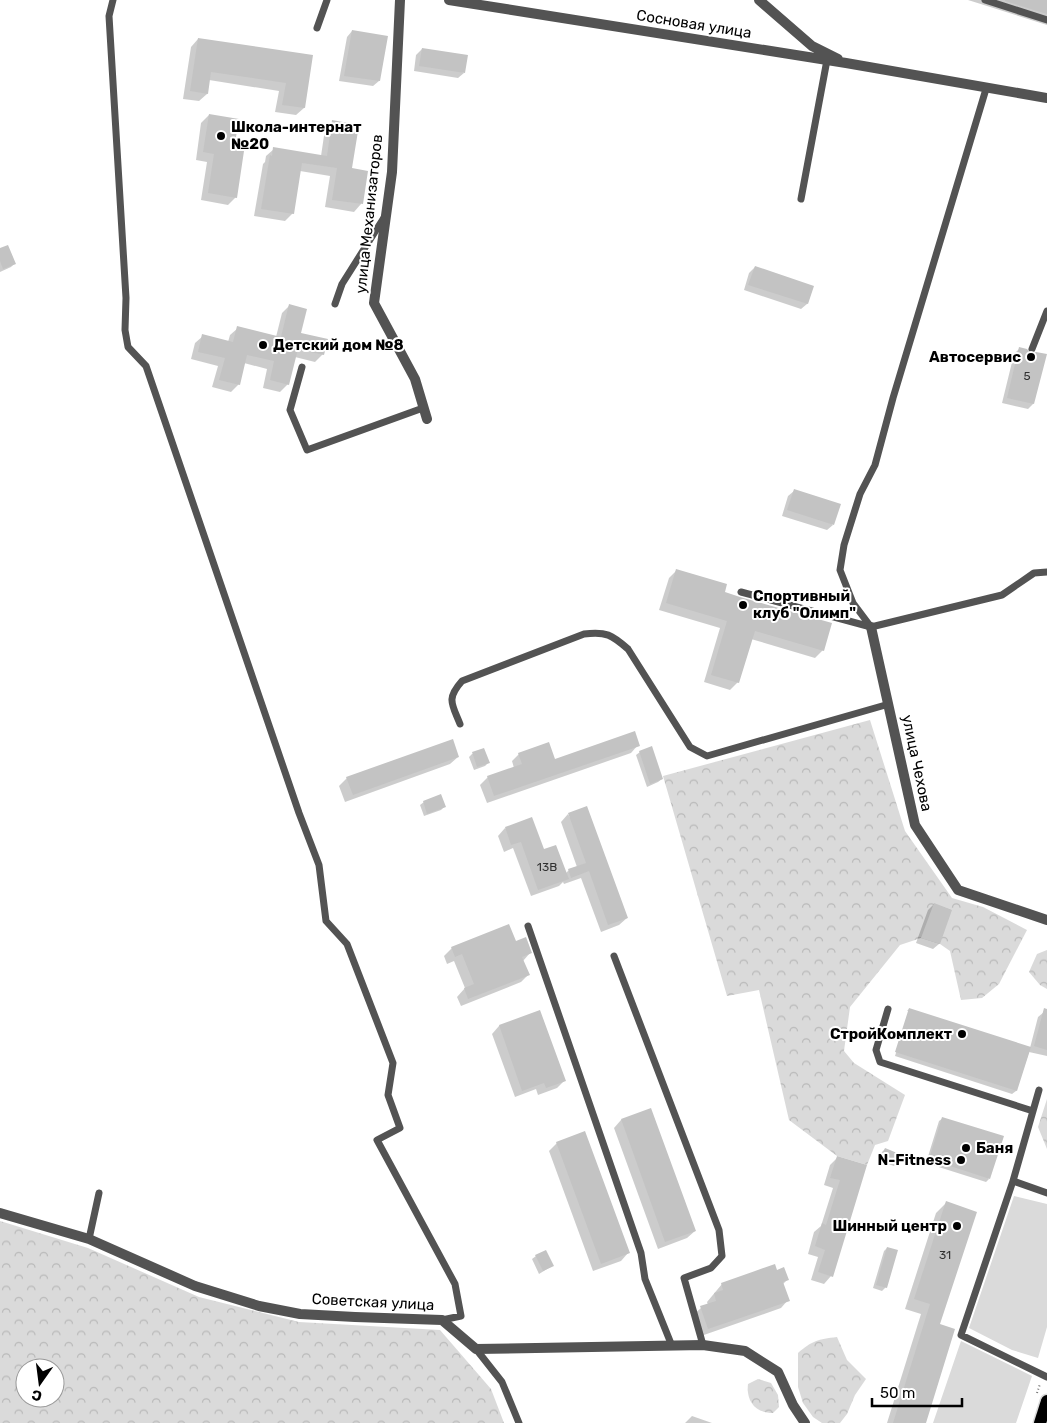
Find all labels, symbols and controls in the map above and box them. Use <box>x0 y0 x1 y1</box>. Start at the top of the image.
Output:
street label: Сосновая улица <box>635 6 753 42</box>
place label: Школа-интернат №20 <box>231 118 362 153</box>
marker: Школа-интернат №20 <box>215 130 227 142</box>
street label: улица Механизаторов <box>352 134 386 294</box>
place label: Детский дом №8 <box>273 336 404 354</box>
marker: Детский дом №8 <box>257 339 269 351</box>
place label: Автосервис <box>929 348 1021 366</box>
marker: Автосервис <box>1025 351 1037 363</box>
house number: 5 <box>1023 369 1031 383</box>
place label: Спортивный клуб "Олимп" <box>753 587 856 622</box>
marker: Спортивный клуб "Олимп" <box>737 599 749 611</box>
street label: улица Чехова <box>898 713 936 813</box>
house number: 13В <box>537 860 557 874</box>
place label: СтройКомплект <box>830 1025 953 1043</box>
marker: СтройКомплект <box>956 1028 968 1040</box>
place label: Баня <box>976 1139 1013 1157</box>
marker: Баня <box>960 1142 972 1154</box>
place label: N-Fitness <box>877 1151 951 1169</box>
marker: N-Fitness <box>955 1154 967 1166</box>
place label: Шинный центр <box>832 1217 947 1235</box>
marker: Шинный центр <box>951 1220 963 1232</box>
house number: 31 <box>939 1248 951 1262</box>
street label: Советская улица <box>311 1290 435 1314</box>
north arrow <box>15 1358 65 1408</box>
scale bar <box>872 1376 962 1408</box>
text: 50 m <box>880 1384 915 1402</box>
text: С <box>30 1386 44 1405</box>

